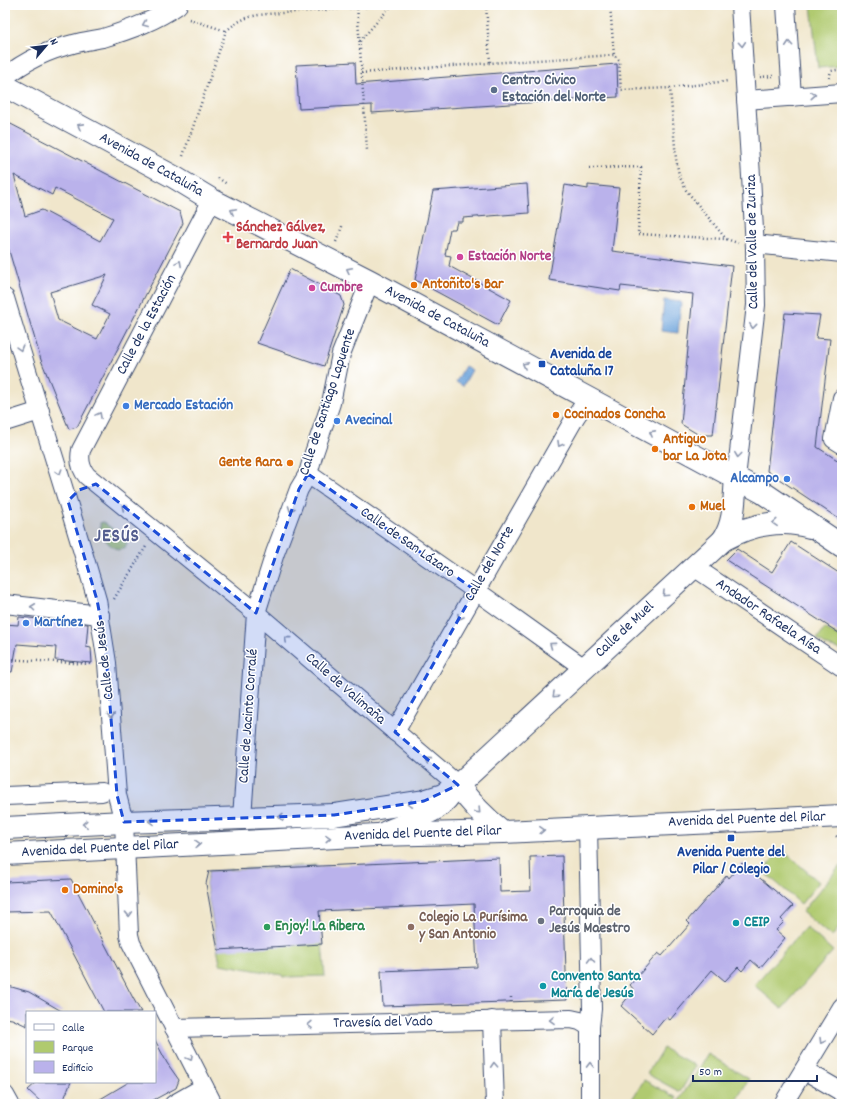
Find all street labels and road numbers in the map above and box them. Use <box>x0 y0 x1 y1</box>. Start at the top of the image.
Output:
street label: Avenida de Cataluña <box>95 127 208 203</box>
street label: Calle del Valle de Zuriza <box>741 173 765 310</box>
street label: Calle de la Estación <box>111 271 183 379</box>
street label: Avenida de Cataluña <box>380 280 494 354</box>
street label: Calle de Santiago Lapuente <box>294 325 362 478</box>
street label: Calle de San Lázaro <box>355 502 459 584</box>
street label: Calle del Norte <box>459 522 521 606</box>
street label: Andador Rafaela Aísa <box>711 573 826 661</box>
street label: Calle de Muel <box>590 596 660 663</box>
street label: Calle de Jesús <box>89 619 121 701</box>
street label: Calle de Jacinto Corralé <box>233 648 265 784</box>
street label: Calle de Valimaña <box>300 648 391 731</box>
street label: Avenida del Puente del Pilar <box>668 806 827 834</box>
street label: Avenida del Puente del Pilar <box>344 820 503 848</box>
street label: Avenida del Puente del Pilar <box>21 834 180 864</box>
street label: Travesía del Vado <box>333 1011 433 1035</box>

